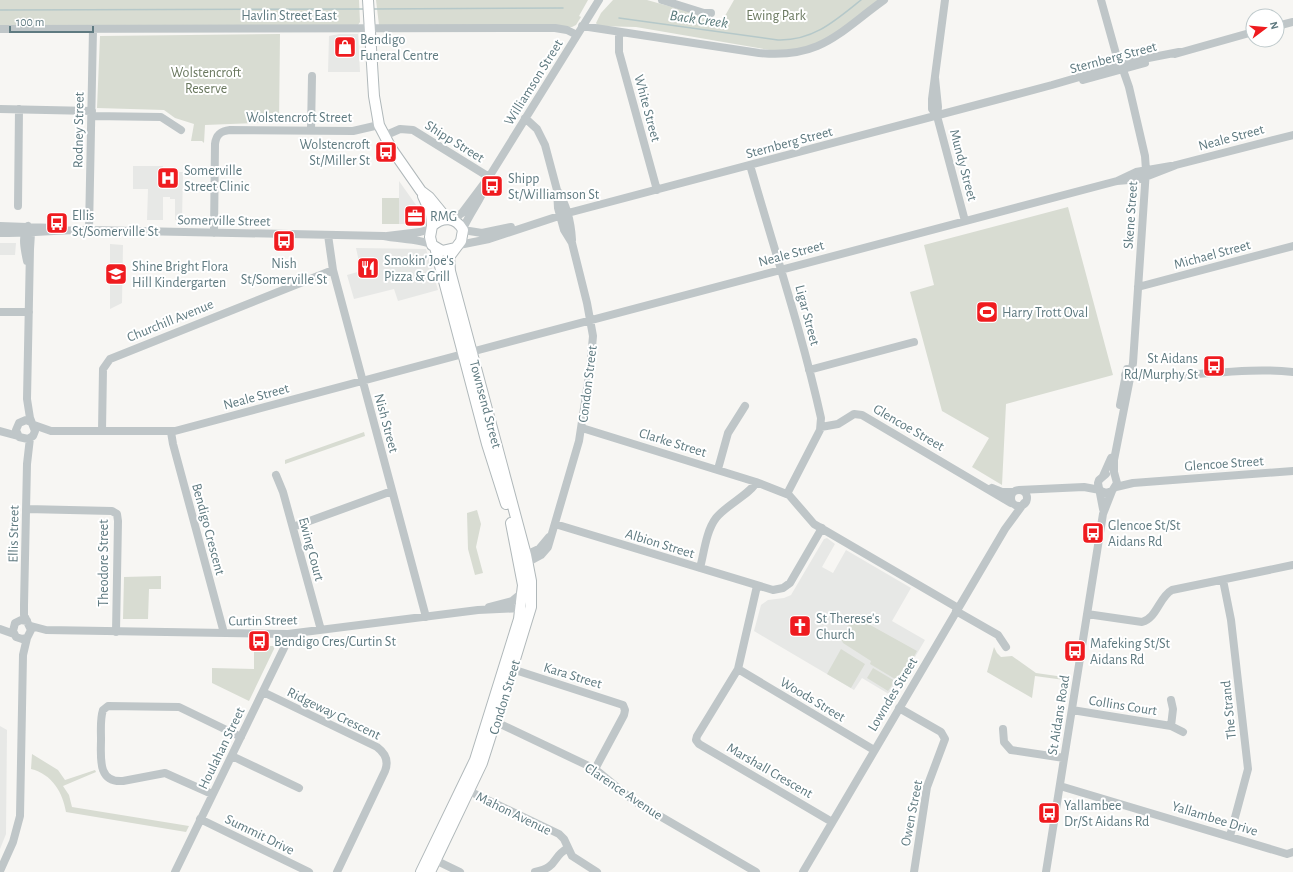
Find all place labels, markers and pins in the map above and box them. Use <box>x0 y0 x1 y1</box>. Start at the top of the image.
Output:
place label: Bendigo Funeral Centre <box>360 33 439 63</box>
shop icon: Bendigo Funeral Centre <box>332 34 358 60</box>
place label: Wolstencroft St/Miller St <box>299 138 371 168</box>
bus stop icon: Wolstencroft St/Miller St <box>373 139 399 165</box>
place label: Somerville Street Clinic <box>184 164 250 194</box>
hospital icon: Somerville Street Clinic <box>155 165 181 191</box>
place label: Shipp St/Williamson St <box>508 172 600 202</box>
bus stop icon: Shipp St/Williamson St <box>479 173 505 199</box>
office icon: RMG <box>402 203 428 229</box>
place label: Ellis St/Somerville St <box>72 209 159 239</box>
bus stop icon: Ellis St/Somerville St <box>44 210 70 236</box>
place label: RMG <box>430 210 457 224</box>
bus stop icon: Nish St/Somerville St <box>271 228 297 254</box>
place label: Smokin' Joe's Pizza & Grill <box>384 254 454 284</box>
restaurant icon: Smokin' Joe's Pizza & Grill <box>355 255 381 281</box>
place label: Nish St/Somerville St <box>241 257 328 287</box>
place label: Shine Bright Flora Hill Kindergarten <box>132 260 229 290</box>
school or university icon: Shine Bright Flora Hill Kindergarten <box>103 261 129 287</box>
sports icon: Harry Trott Oval <box>974 299 1000 325</box>
place label: Harry Trott Oval <box>1002 306 1088 320</box>
place label: St Aidans Rd/Murphy St <box>1124 352 1199 382</box>
bus stop icon: St Aidans Rd/Murphy St <box>1201 353 1227 379</box>
place label: Glencoe St/St Aidans Rd <box>1108 519 1181 549</box>
bus stop icon: Glencoe St/St Aidans Rd <box>1080 520 1106 546</box>
place label: St Therese's Church <box>816 612 880 642</box>
church icon: St Therese's Church <box>787 613 813 639</box>
bus stop icon: Bendigo Cres/Curtin St <box>246 628 272 654</box>
place label: Bendigo Cres/Curtin St <box>274 635 396 649</box>
place label: Mafeking St/St Aidans Rd <box>1090 637 1171 667</box>
bus stop icon: Mafeking St/St Aidans Rd <box>1062 638 1088 664</box>
place label: Yallambee Dr/St Aidans Rd <box>1064 799 1149 829</box>
bus stop icon: Yallambee Dr/St Aidans Rd <box>1036 800 1062 826</box>

